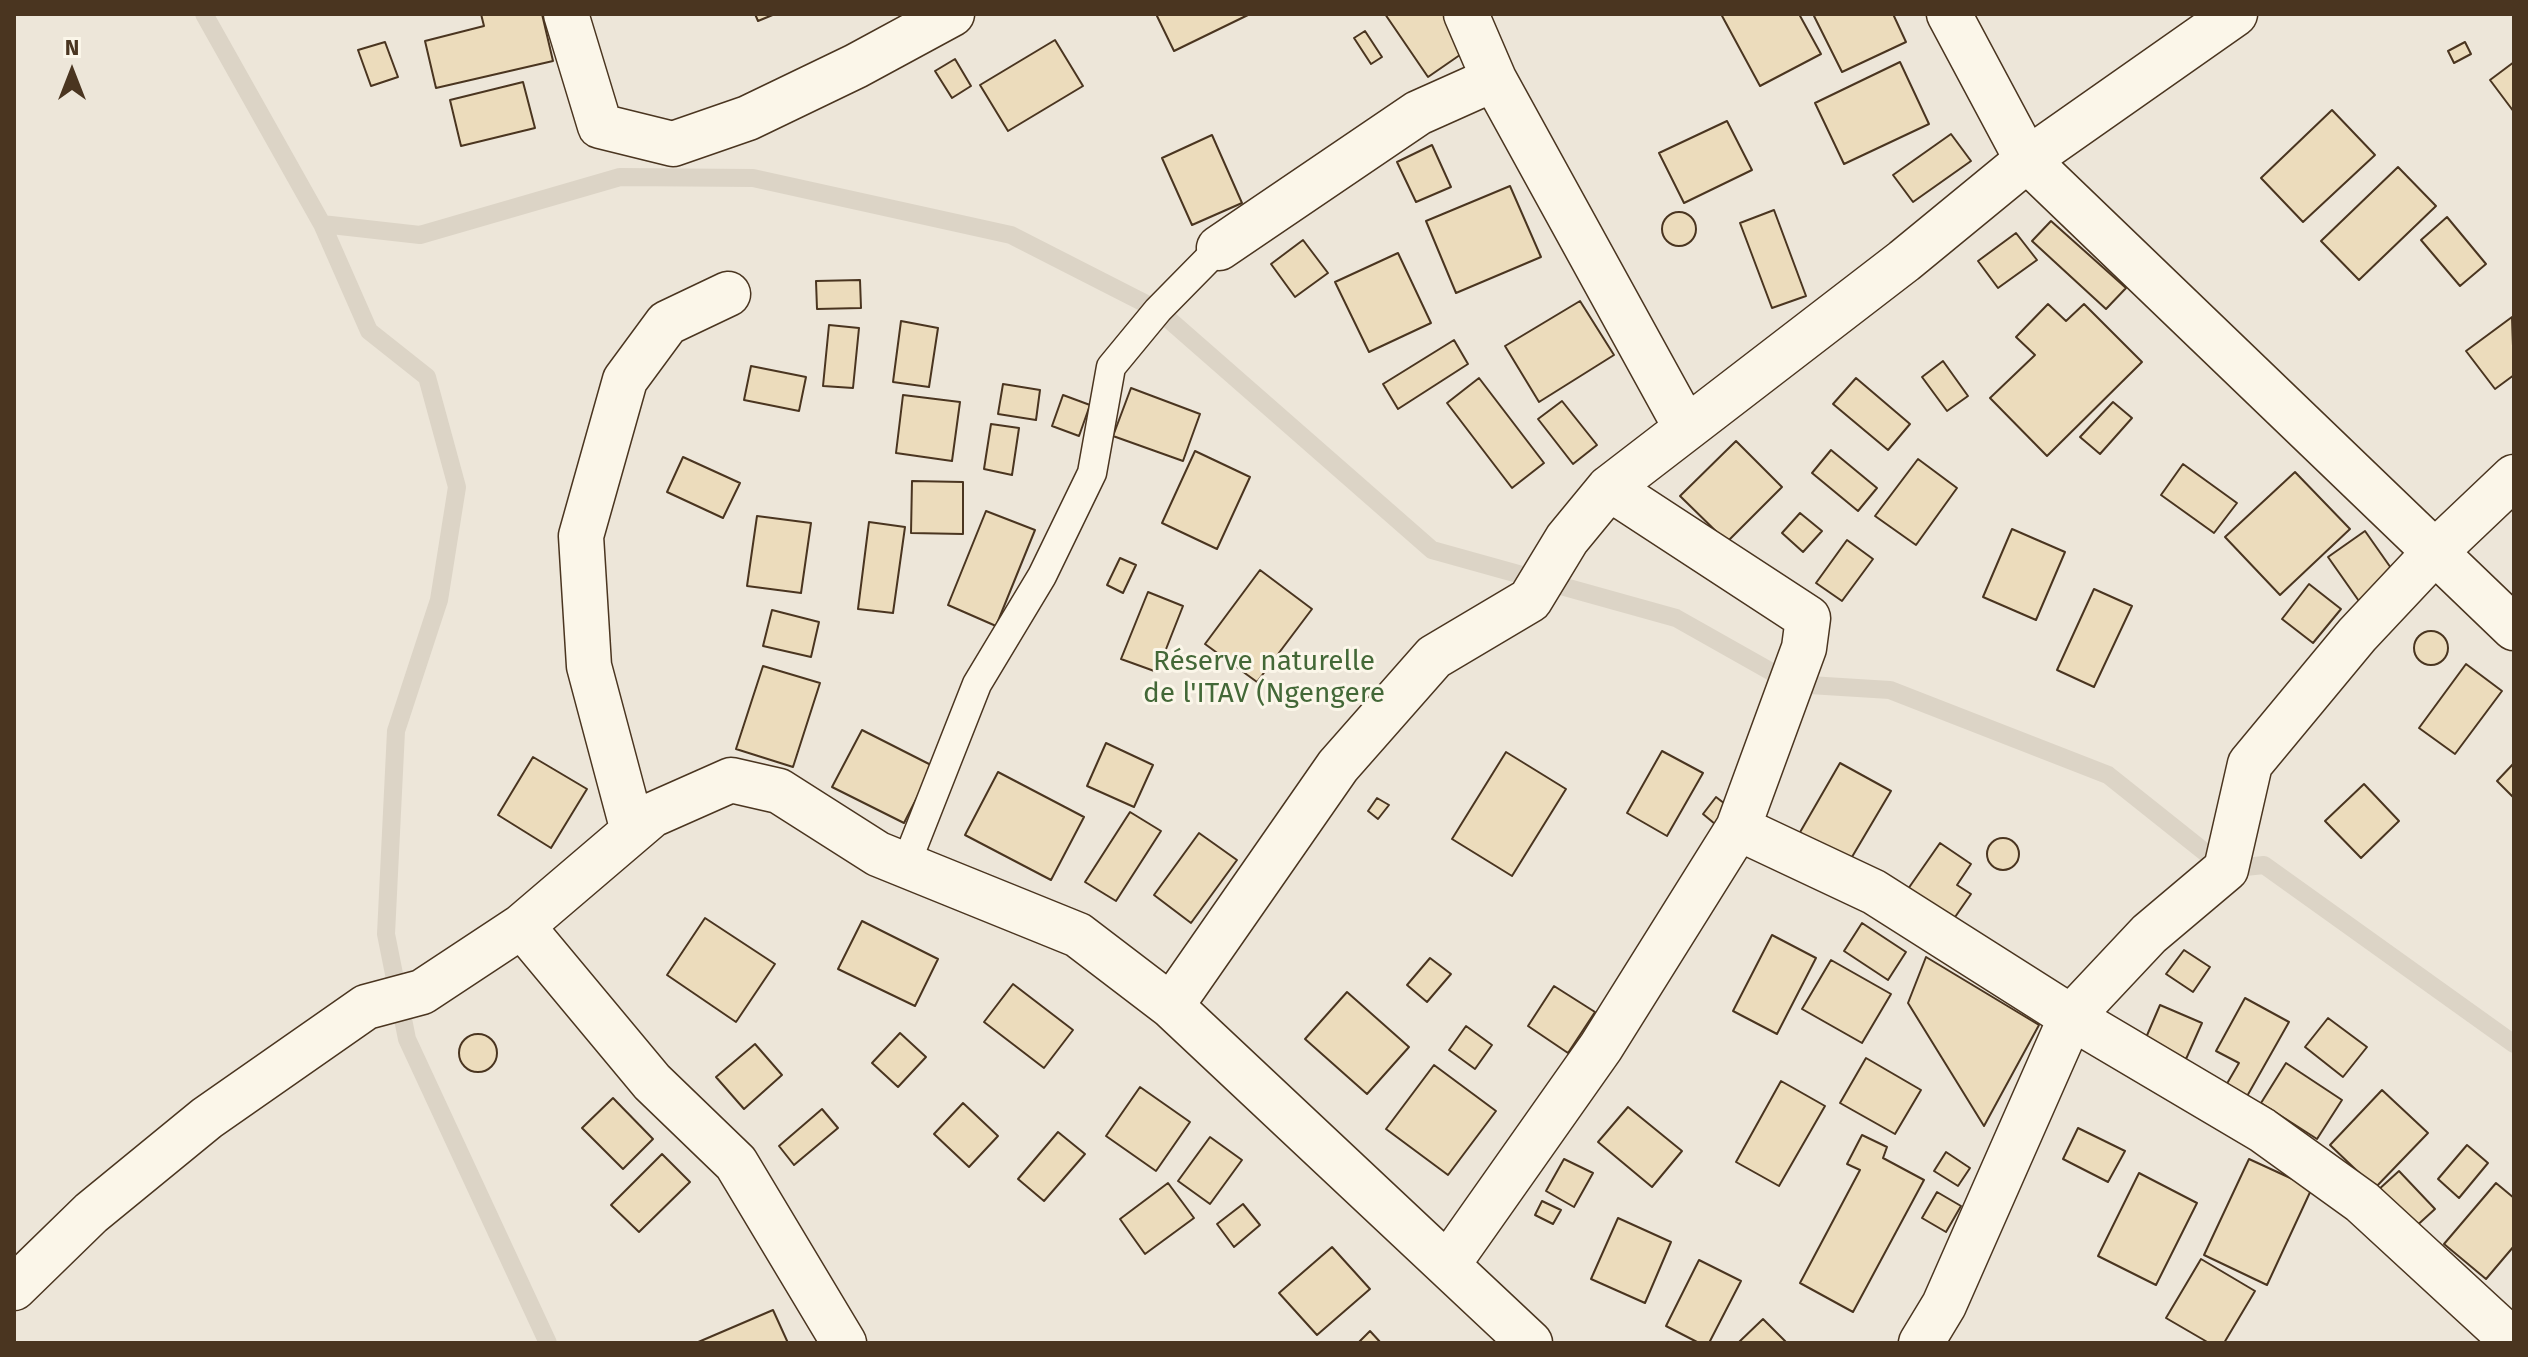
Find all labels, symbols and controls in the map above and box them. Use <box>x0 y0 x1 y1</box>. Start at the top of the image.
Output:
north arrow <box>32 32 112 112</box>
text: N <box>65 34 79 61</box>
park label: Réserve naturelle de l'ITAV (Ngengere <box>1143 645 1385 711</box>

